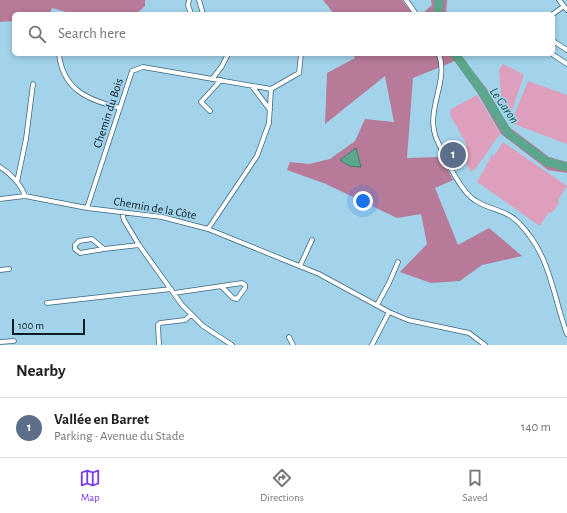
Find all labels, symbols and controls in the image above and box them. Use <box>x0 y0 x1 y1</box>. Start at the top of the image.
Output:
search box <box>12 12 555 56</box>
icon: search <box>26 23 48 45</box>
text: Search here <box>58 26 126 41</box>
street label: Chemin du Bois <box>91 77 125 149</box>
water label: Le Garon <box>487 86 521 126</box>
pin: 1 <box>440 140 466 170</box>
your location <box>353 191 373 211</box>
street label: Chemin de la Côte <box>113 195 197 221</box>
scale bar <box>12 317 85 336</box>
text: 100 m <box>18 320 44 331</box>
text: Nearby <box>16 362 66 379</box>
text: Vallée en Barret <box>54 412 149 427</box>
text: 1 <box>27 421 31 434</box>
text: 140 m <box>521 421 551 434</box>
text: Parking · Avenue du Stade <box>54 430 184 443</box>
tab: Map <box>79 467 101 504</box>
tab: Directions <box>260 467 304 504</box>
tab: Saved <box>462 467 488 504</box>

